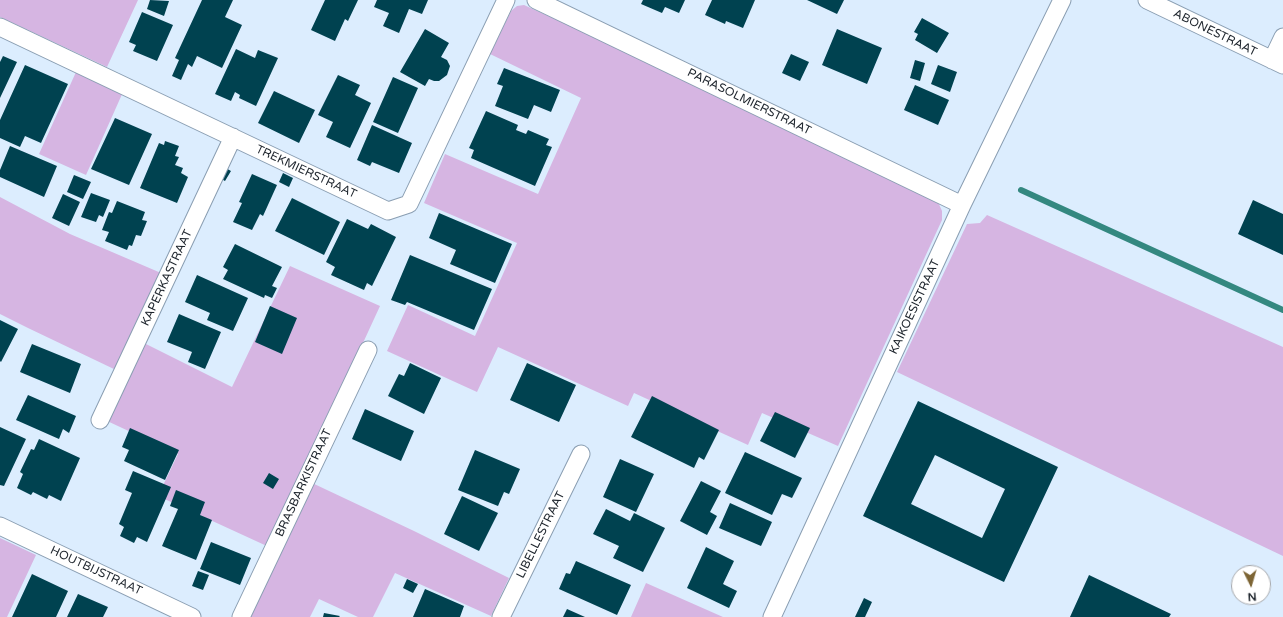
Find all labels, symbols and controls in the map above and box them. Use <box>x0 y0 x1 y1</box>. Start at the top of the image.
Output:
street label: ABONESTRAAT <box>1171 7 1259 59</box>
street label: PARASOLMIERSTRAAT <box>685 66 813 138</box>
street label: TREKMIERSTRAAT <box>253 142 359 202</box>
street label: KAPERKASTRAAT <box>138 227 196 329</box>
street label: KAIKOESISTRAAT <box>887 257 943 357</box>
street label: BRASBARKISTRAAT <box>273 427 335 539</box>
street label: LIBELLESTRAAT <box>514 489 568 581</box>
street label: HOUTBIJSTRAAT <box>48 543 144 599</box>
north arrow <box>1231 565 1271 605</box>
text: N <box>1247 590 1257 603</box>

